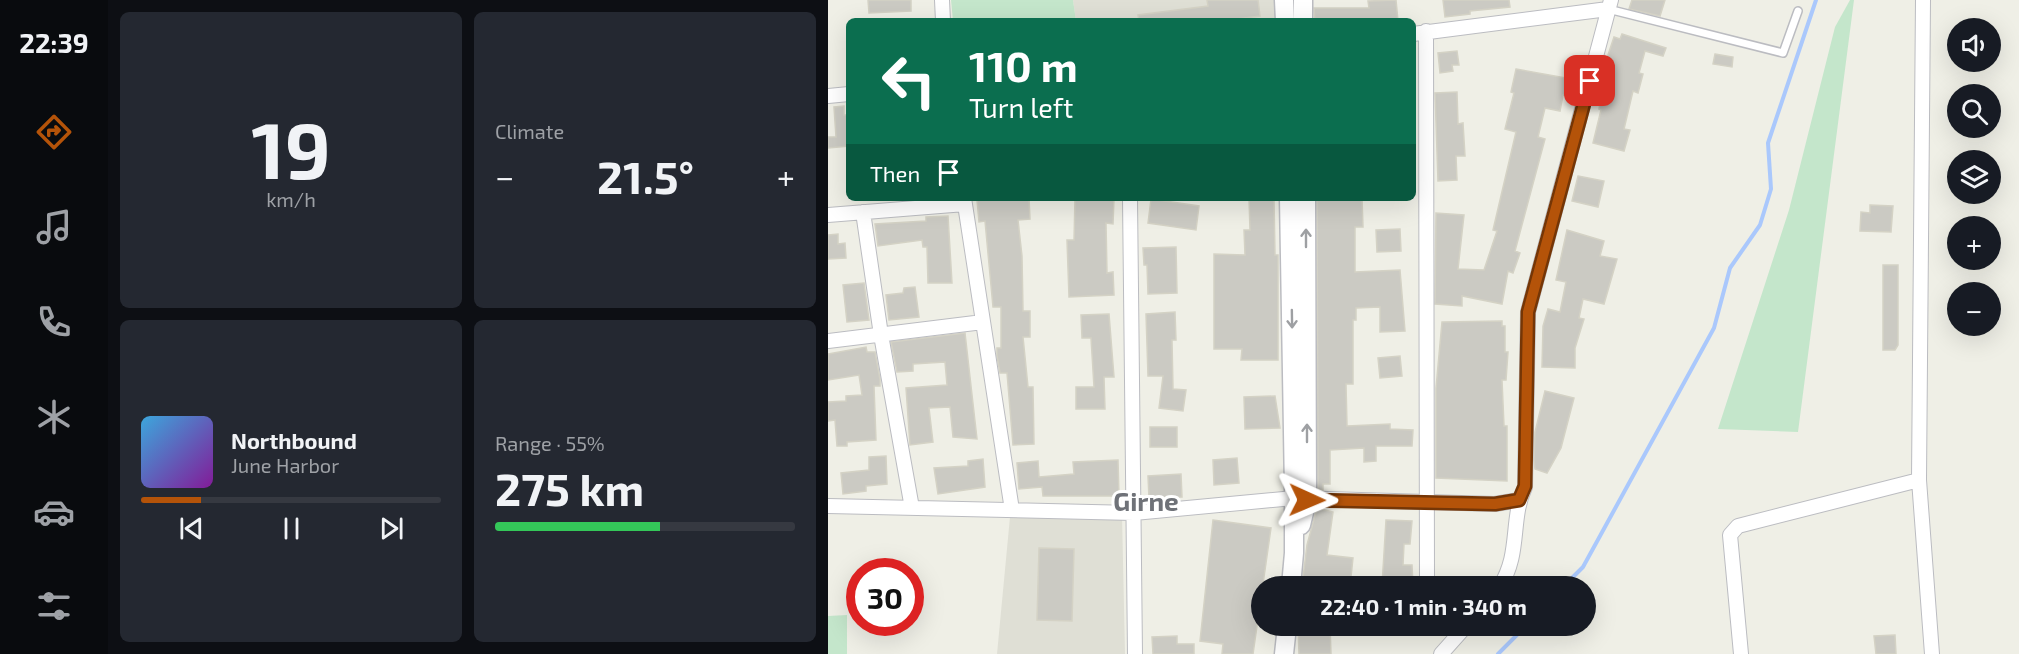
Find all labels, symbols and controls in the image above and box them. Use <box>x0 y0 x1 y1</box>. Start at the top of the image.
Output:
map controls <box>1947 18 2001 336</box>
button: sound <box>1947 18 2001 72</box>
text: 22:39 <box>19 26 89 58</box>
text: 110 m <box>969 40 1078 90</box>
icon: left <box>870 42 948 120</box>
pin <box>1564 55 1615 106</box>
icon: arrive <box>1573 64 1606 97</box>
button: search <box>1947 84 2001 138</box>
text: Turn left <box>969 91 1073 123</box>
text: 19 <box>251 101 331 195</box>
icon: directions <box>33 111 75 153</box>
text: Climate <box>495 119 564 143</box>
text: 21.5° <box>597 149 694 203</box>
button: layers <box>1947 150 2001 204</box>
text: − <box>495 156 514 196</box>
text: + <box>777 156 795 196</box>
icon: arrive <box>932 156 965 189</box>
text: Then <box>870 160 920 186</box>
text: km/h <box>266 187 316 211</box>
icon: music <box>33 206 75 248</box>
button: + <box>1947 216 2001 270</box>
one-way arrow <box>1300 228 1312 248</box>
button: − <box>1947 282 2001 336</box>
icon: phone <box>33 301 75 343</box>
one-way arrow <box>1286 309 1298 329</box>
icon: climate <box>33 396 75 438</box>
one-way arrow <box>1301 423 1313 443</box>
text: Northbound <box>231 427 357 453</box>
text: Range · 55% <box>495 431 605 455</box>
text: June Harbor <box>231 453 339 477</box>
text: 275 km <box>495 461 644 515</box>
position arrow <box>1275 468 1339 532</box>
district label: Girne <box>1113 485 1179 516</box>
icon: car <box>33 491 75 533</box>
icon: previous <box>175 512 208 545</box>
icon: pause <box>275 512 308 545</box>
icon: next <box>375 512 408 545</box>
speed limit sign: 30 <box>846 558 924 636</box>
icon: filters <box>33 585 75 627</box>
text: 22:40 · 1 min · 340 m <box>1320 593 1527 619</box>

